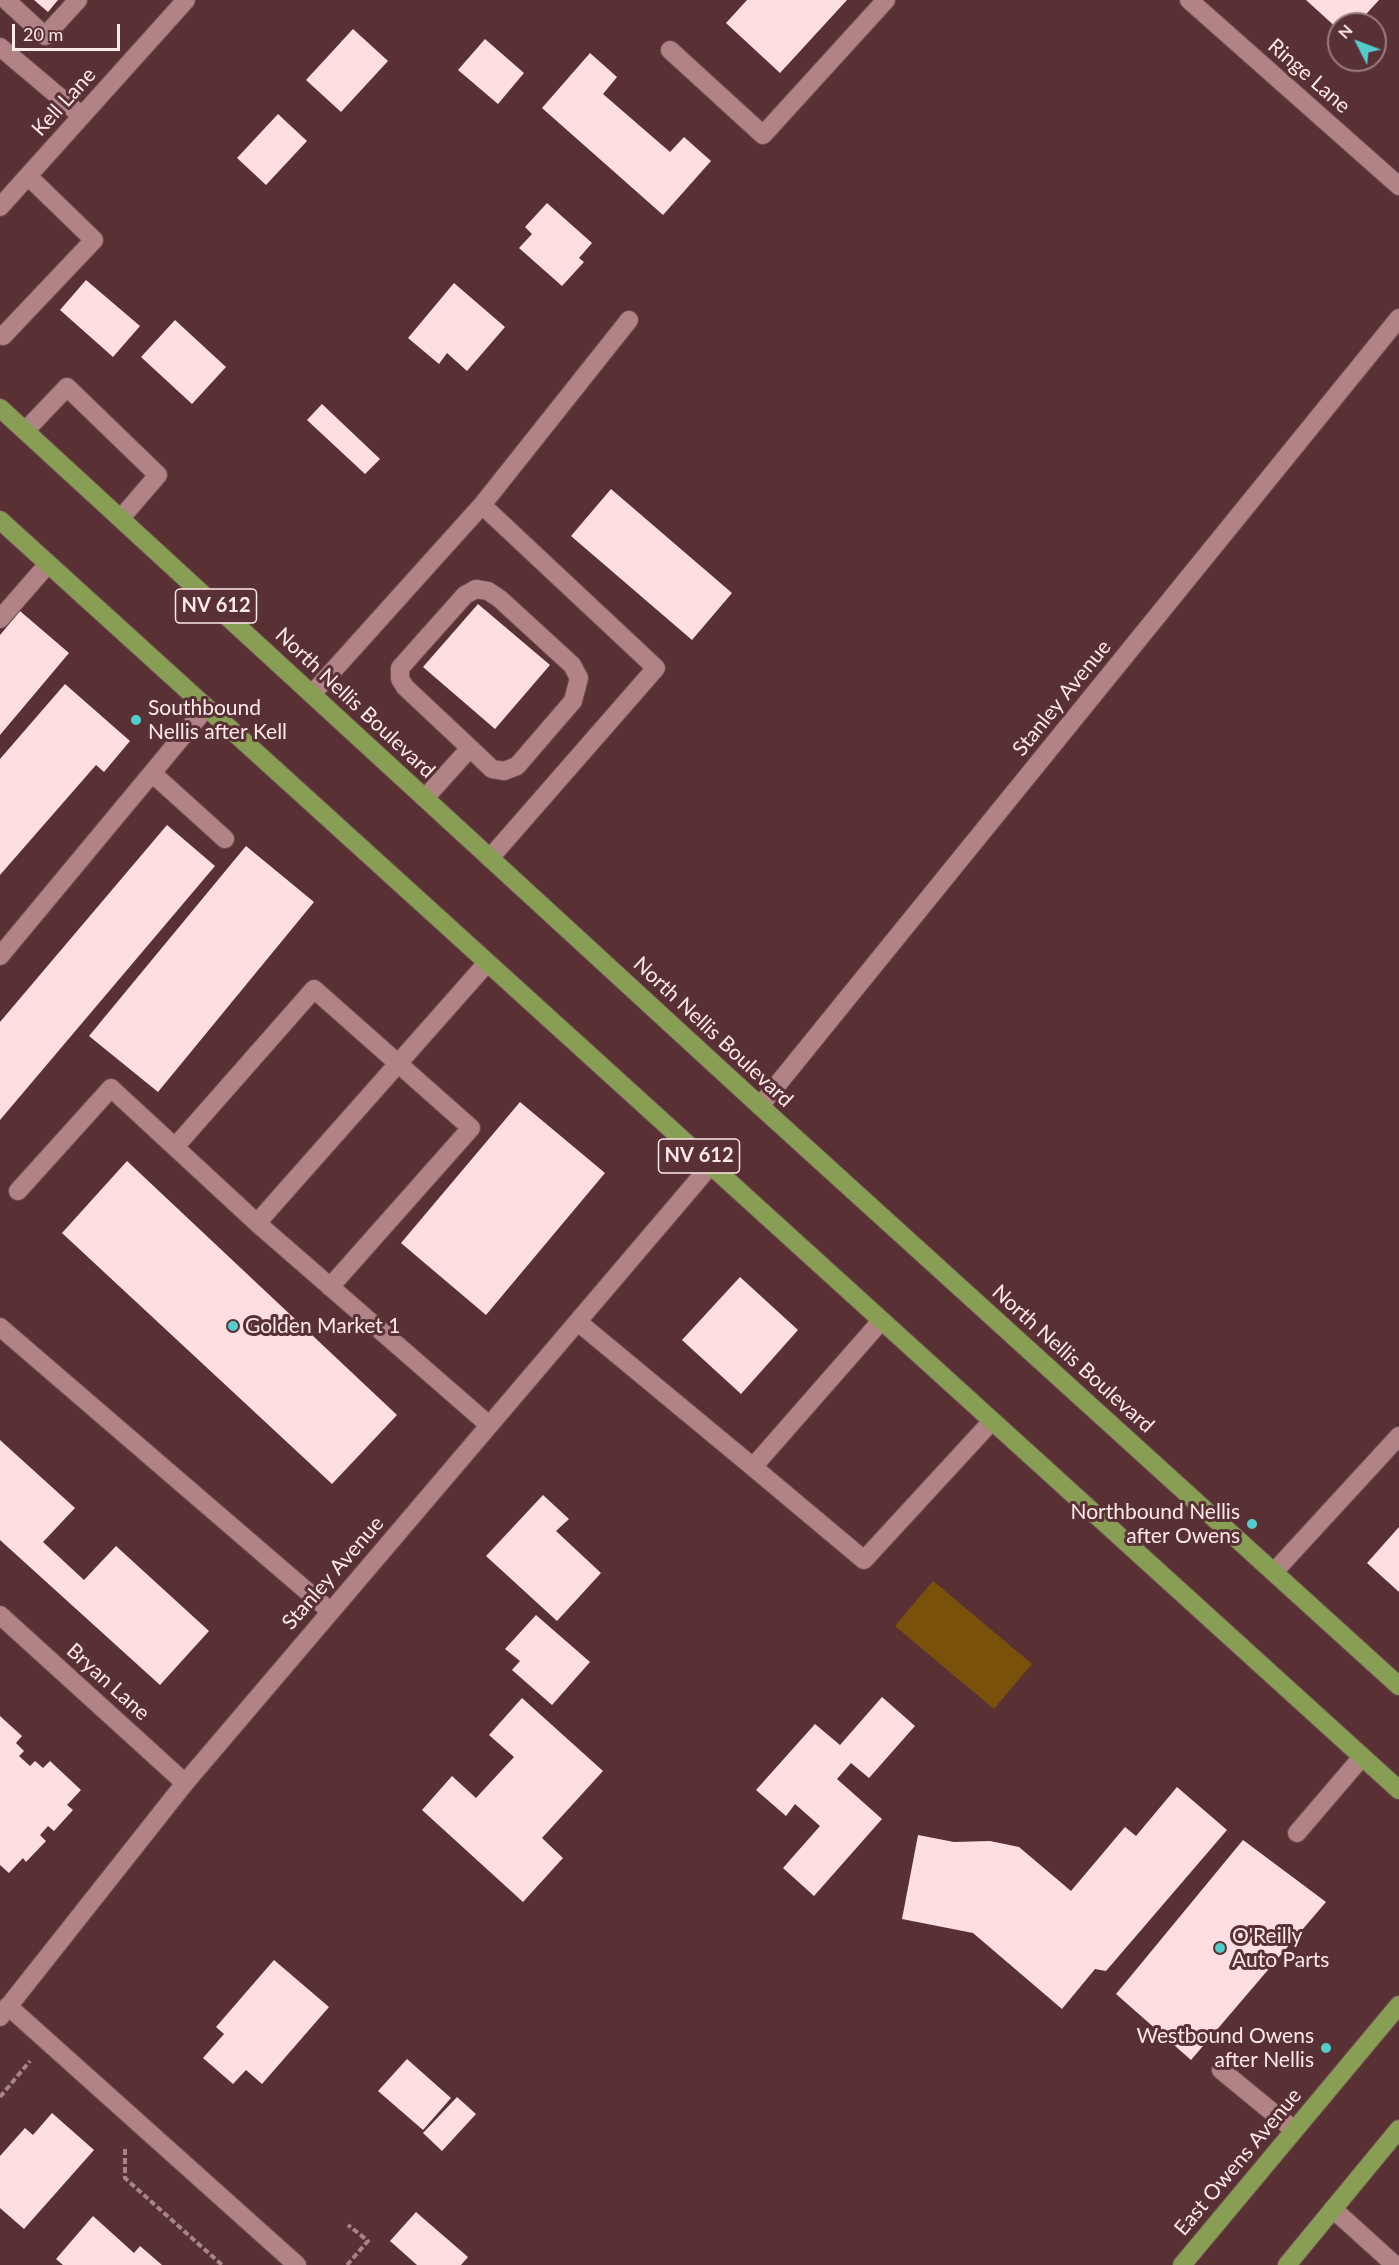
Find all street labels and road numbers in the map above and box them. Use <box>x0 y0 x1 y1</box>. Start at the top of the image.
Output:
street label: Ringe Lane <box>1263 33 1355 119</box>
street label: Kell Lane <box>27 63 101 141</box>
road number: NV 612 <box>176 589 256 623</box>
street label: North Nellis Boulevard <box>270 623 440 783</box>
street label: Stanley Avenue <box>1007 635 1117 761</box>
street label: North Nellis Boulevard <box>628 952 798 1112</box>
road number: NV 612 <box>658 1139 740 1173</box>
street label: North Nellis Boulevard <box>987 1280 1159 1438</box>
street label: Stanley Avenue <box>277 1511 389 1635</box>
street label: Bryan Lane <box>61 1638 155 1726</box>
street label: East Owens Avenue <box>1169 2083 1307 2241</box>

